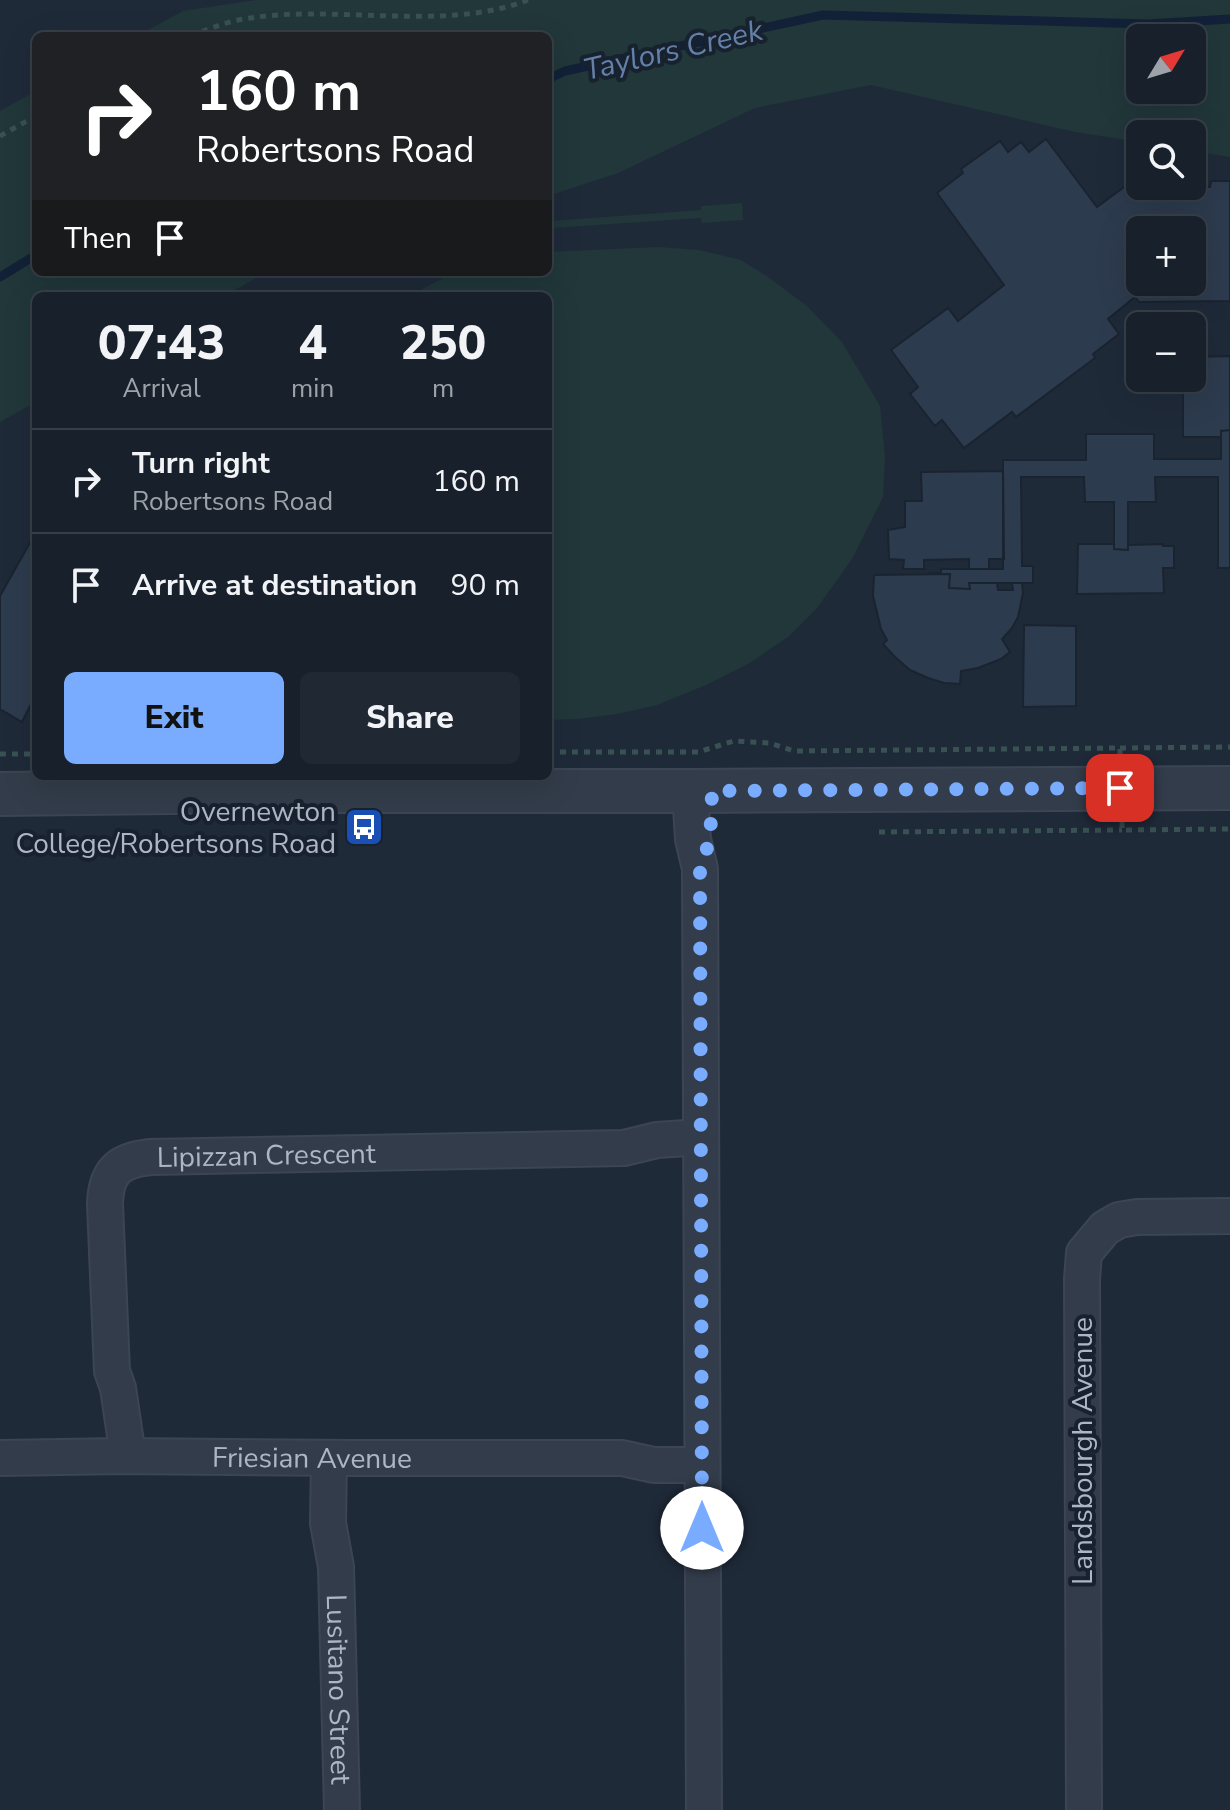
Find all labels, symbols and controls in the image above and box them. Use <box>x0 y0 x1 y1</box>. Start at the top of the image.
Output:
water label: Taylors Creek <box>579 10 768 91</box>
north arrow <box>1126 24 1206 104</box>
map controls <box>1126 24 1206 392</box>
text: 160 m <box>196 53 361 130</box>
icon: right <box>64 64 168 168</box>
button: search <box>1126 120 1206 200</box>
text: Robertsons Road <box>196 126 474 175</box>
icon: arrive <box>148 216 192 260</box>
button: + <box>1126 216 1206 296</box>
text: Then <box>64 218 132 259</box>
text: 07:43 <box>98 310 225 376</box>
text: 4 <box>298 310 327 376</box>
text: 250 <box>400 310 486 376</box>
button: − <box>1126 312 1206 392</box>
text: Arrival <box>122 371 201 406</box>
text: min <box>291 371 334 406</box>
text: m <box>432 371 454 406</box>
text: Turn right <box>132 443 270 484</box>
icon: right <box>64 459 108 503</box>
text: 160 m <box>433 461 520 502</box>
text: Robertsons Road <box>132 484 333 519</box>
icon: arrive <box>64 563 108 607</box>
text: Arrive at destination <box>132 565 417 606</box>
text: 90 m <box>451 565 520 606</box>
button: Exit <box>64 672 284 764</box>
button: Share <box>300 672 520 764</box>
pin <box>1086 754 1154 822</box>
icon: arrive <box>1098 766 1142 810</box>
place label: Overnewton College/Robertsons Road <box>15 793 336 863</box>
bus stop icon: Overnewton College/Robertsons Road <box>343 806 385 848</box>
street label: Lipizzan Crescent <box>157 1135 376 1177</box>
street label: Landsbourgh Avenue <box>1064 1317 1102 1585</box>
street label: Friesian Avenue <box>212 1439 412 1478</box>
position arrow <box>660 1486 744 1570</box>
street label: Lusitano Street <box>317 1594 359 1785</box>

